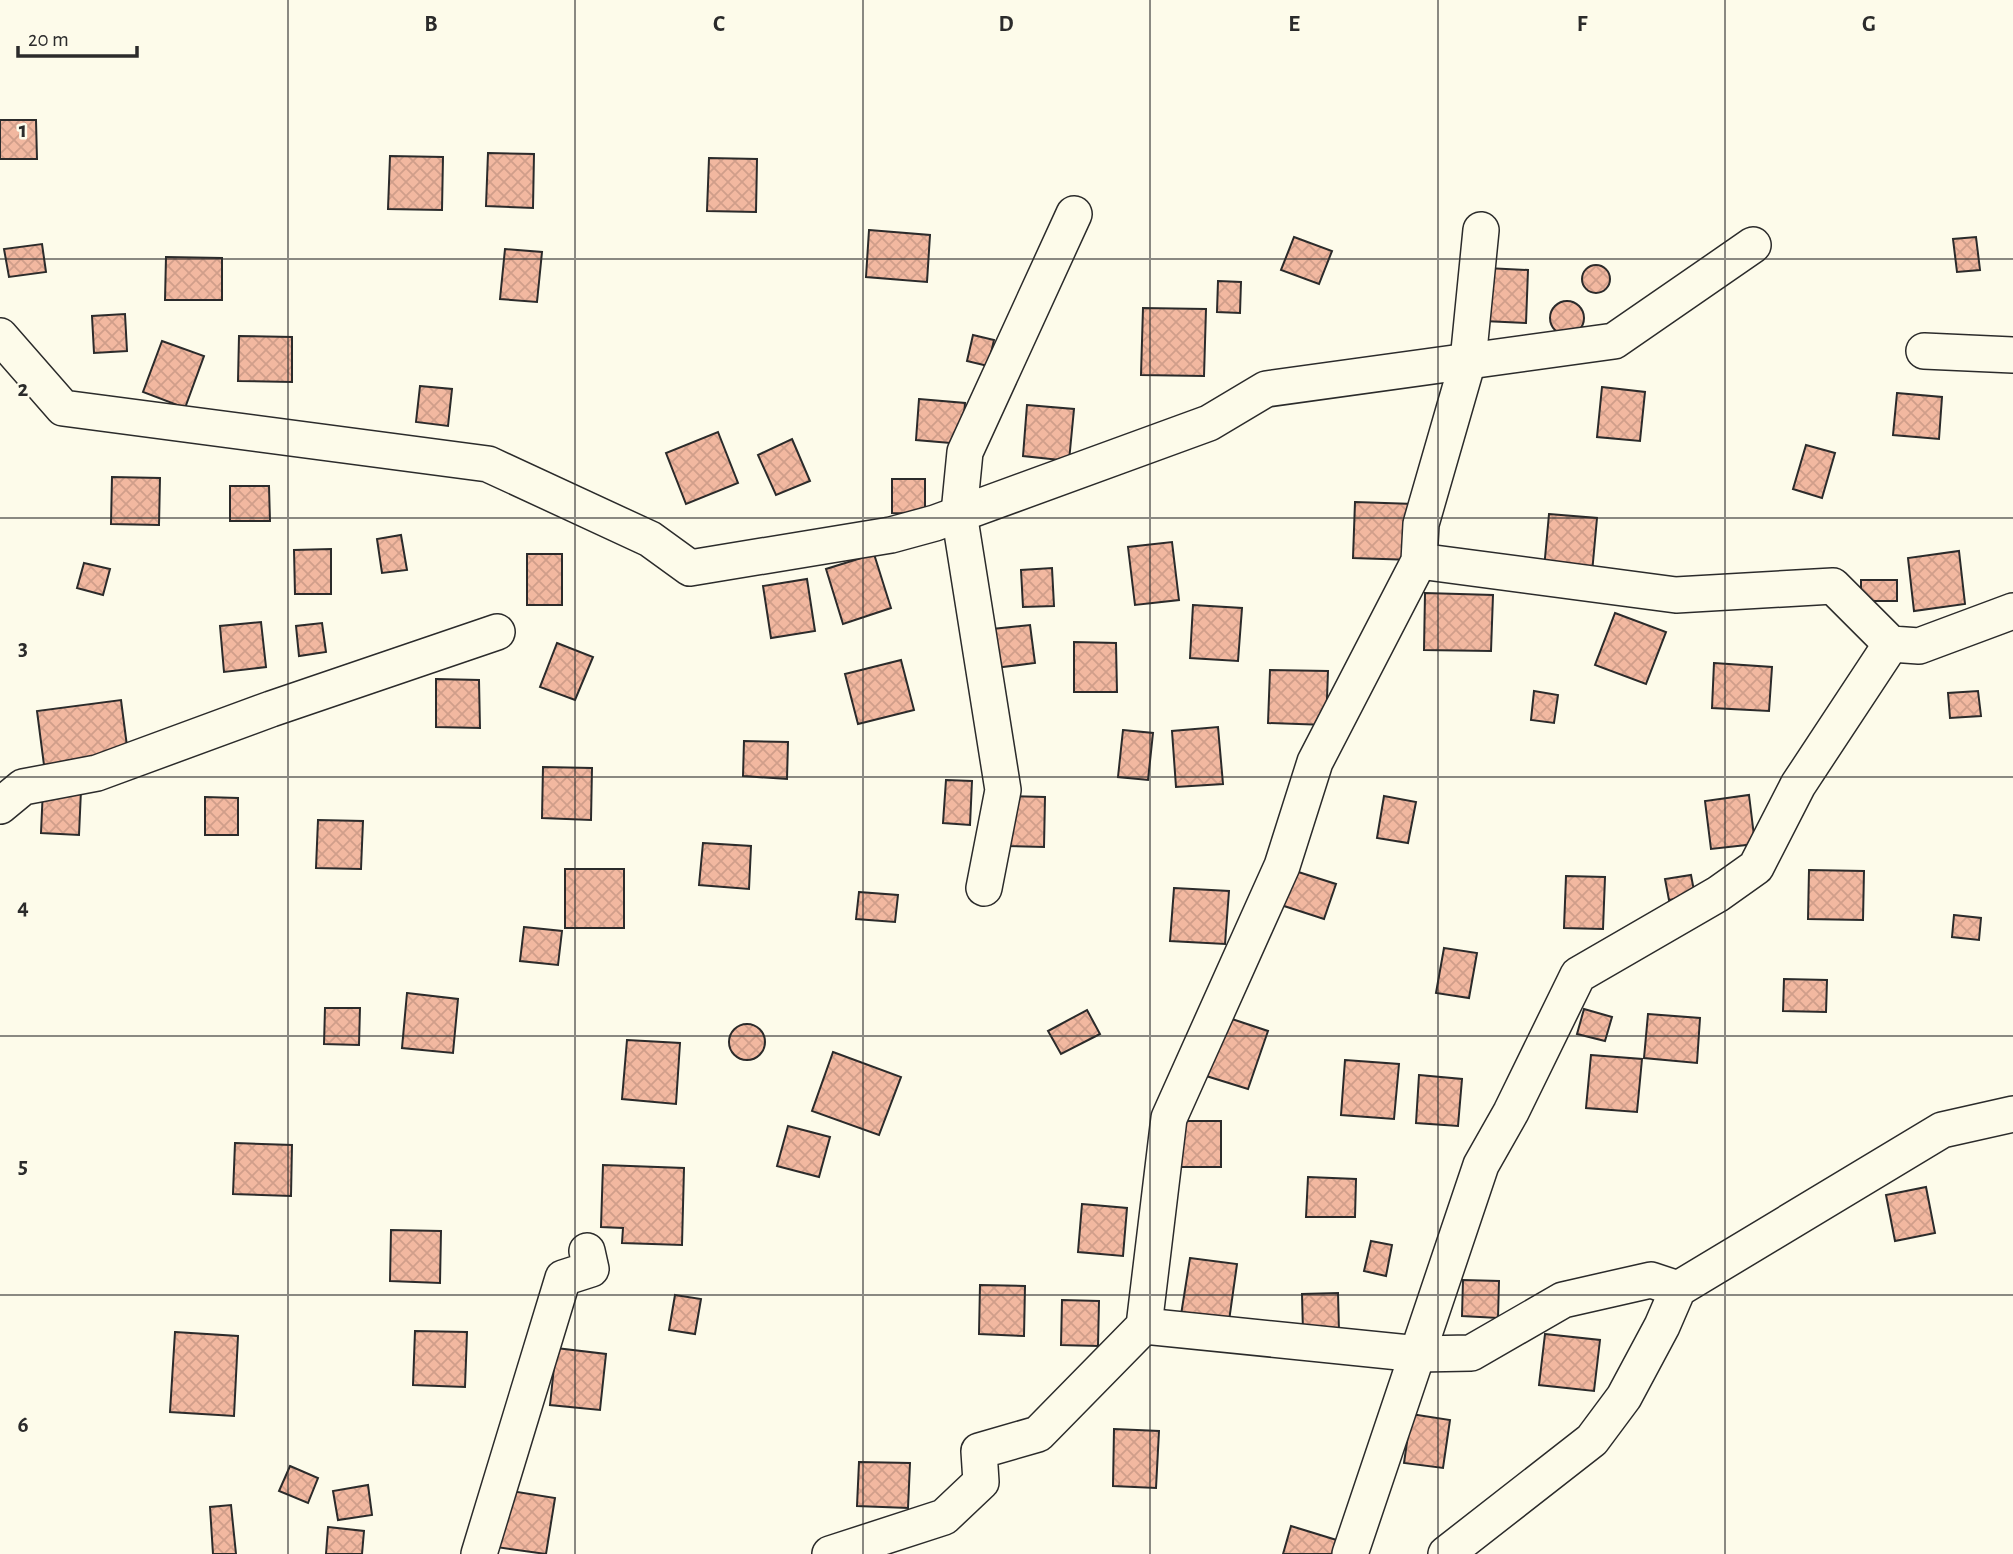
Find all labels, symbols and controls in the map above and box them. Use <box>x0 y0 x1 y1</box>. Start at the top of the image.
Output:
text: B <box>424 13 438 36</box>
text: C <box>713 13 725 36</box>
text: D <box>998 13 1014 36</box>
text: E <box>1288 13 1300 36</box>
text: F <box>1577 13 1588 36</box>
text: G <box>1862 13 1876 36</box>
scale bar <box>18 14 136 58</box>
text: 20 m <box>28 29 69 50</box>
text: 1 <box>19 119 27 142</box>
text: 2 <box>18 378 29 401</box>
text: 3 <box>18 637 28 660</box>
text: 4 <box>17 896 29 919</box>
text: 5 <box>18 1155 28 1178</box>
text: 6 <box>17 1414 29 1437</box>

